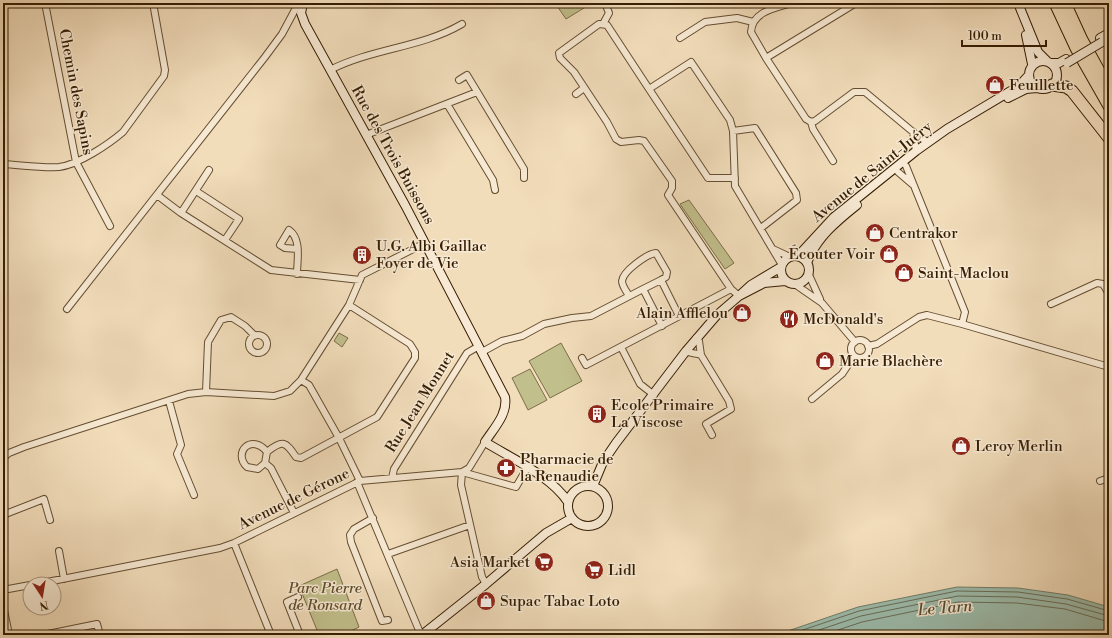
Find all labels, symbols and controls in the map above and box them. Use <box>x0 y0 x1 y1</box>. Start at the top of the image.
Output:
scale bar <box>962 22 1046 48</box>
street label: Chemin des Sapins <box>54 27 98 157</box>
text: 100 m <box>968 29 1002 44</box>
shop icon: Feuillette <box>984 74 1006 96</box>
place label: Feuillette <box>1009 76 1073 95</box>
street label: Rue des Trois Buissons <box>347 82 439 228</box>
street label: Avenue de Saint-Juéry <box>807 117 937 227</box>
shop icon: Centrakor <box>864 222 886 244</box>
place label: Centrakor <box>889 224 958 243</box>
place label: U.G. Albi Gaillac Foyer de Vie <box>376 237 487 273</box>
shop icon: Écouter Voir <box>878 243 900 265</box>
building icon: U.G. Albi Gaillac Foyer de Vie <box>351 244 373 266</box>
place label: Écouter Voir <box>788 244 876 264</box>
shop icon: Saint-Maclou <box>893 262 915 284</box>
place label: Saint-Maclou <box>918 264 1010 283</box>
shop icon: Alain Afflelou <box>731 302 753 324</box>
place label: Alain Afflelou <box>635 304 728 323</box>
restaurant icon: McDonald's <box>778 308 800 330</box>
place label: McDonald's <box>803 310 883 329</box>
street label: Rue Jean Monnet <box>381 347 459 456</box>
shop icon: Marie Blachère <box>814 350 836 372</box>
place label: Marie Blachère <box>839 352 943 371</box>
place label: Ecole Primaire La Viscose <box>611 396 714 432</box>
building icon: Ecole Primaire La Viscose <box>586 403 608 425</box>
shop icon: Leroy Merlin <box>950 435 972 457</box>
place label: Leroy Merlin <box>975 437 1063 456</box>
place label: Pharmacie de la Renaudie <box>520 450 614 486</box>
pharmacy icon: Pharmacie de la Renaudie <box>495 457 517 479</box>
street label: Avenue de Gérone <box>234 464 353 535</box>
supermarket icon: Asia Market <box>533 551 555 573</box>
place label: Asia Market <box>449 553 531 572</box>
supermarket icon: Lidl <box>583 559 605 581</box>
place label: Lidl <box>608 561 636 580</box>
north arrow <box>22 576 62 616</box>
park label: Parc Pierre de Ronsard <box>287 579 362 615</box>
shop icon: Supac Tabac Loto <box>475 590 497 612</box>
place label: Supac Tabac Loto <box>500 592 620 611</box>
water label: Le Tarn <box>916 596 974 620</box>
text: N <box>38 597 50 613</box>

